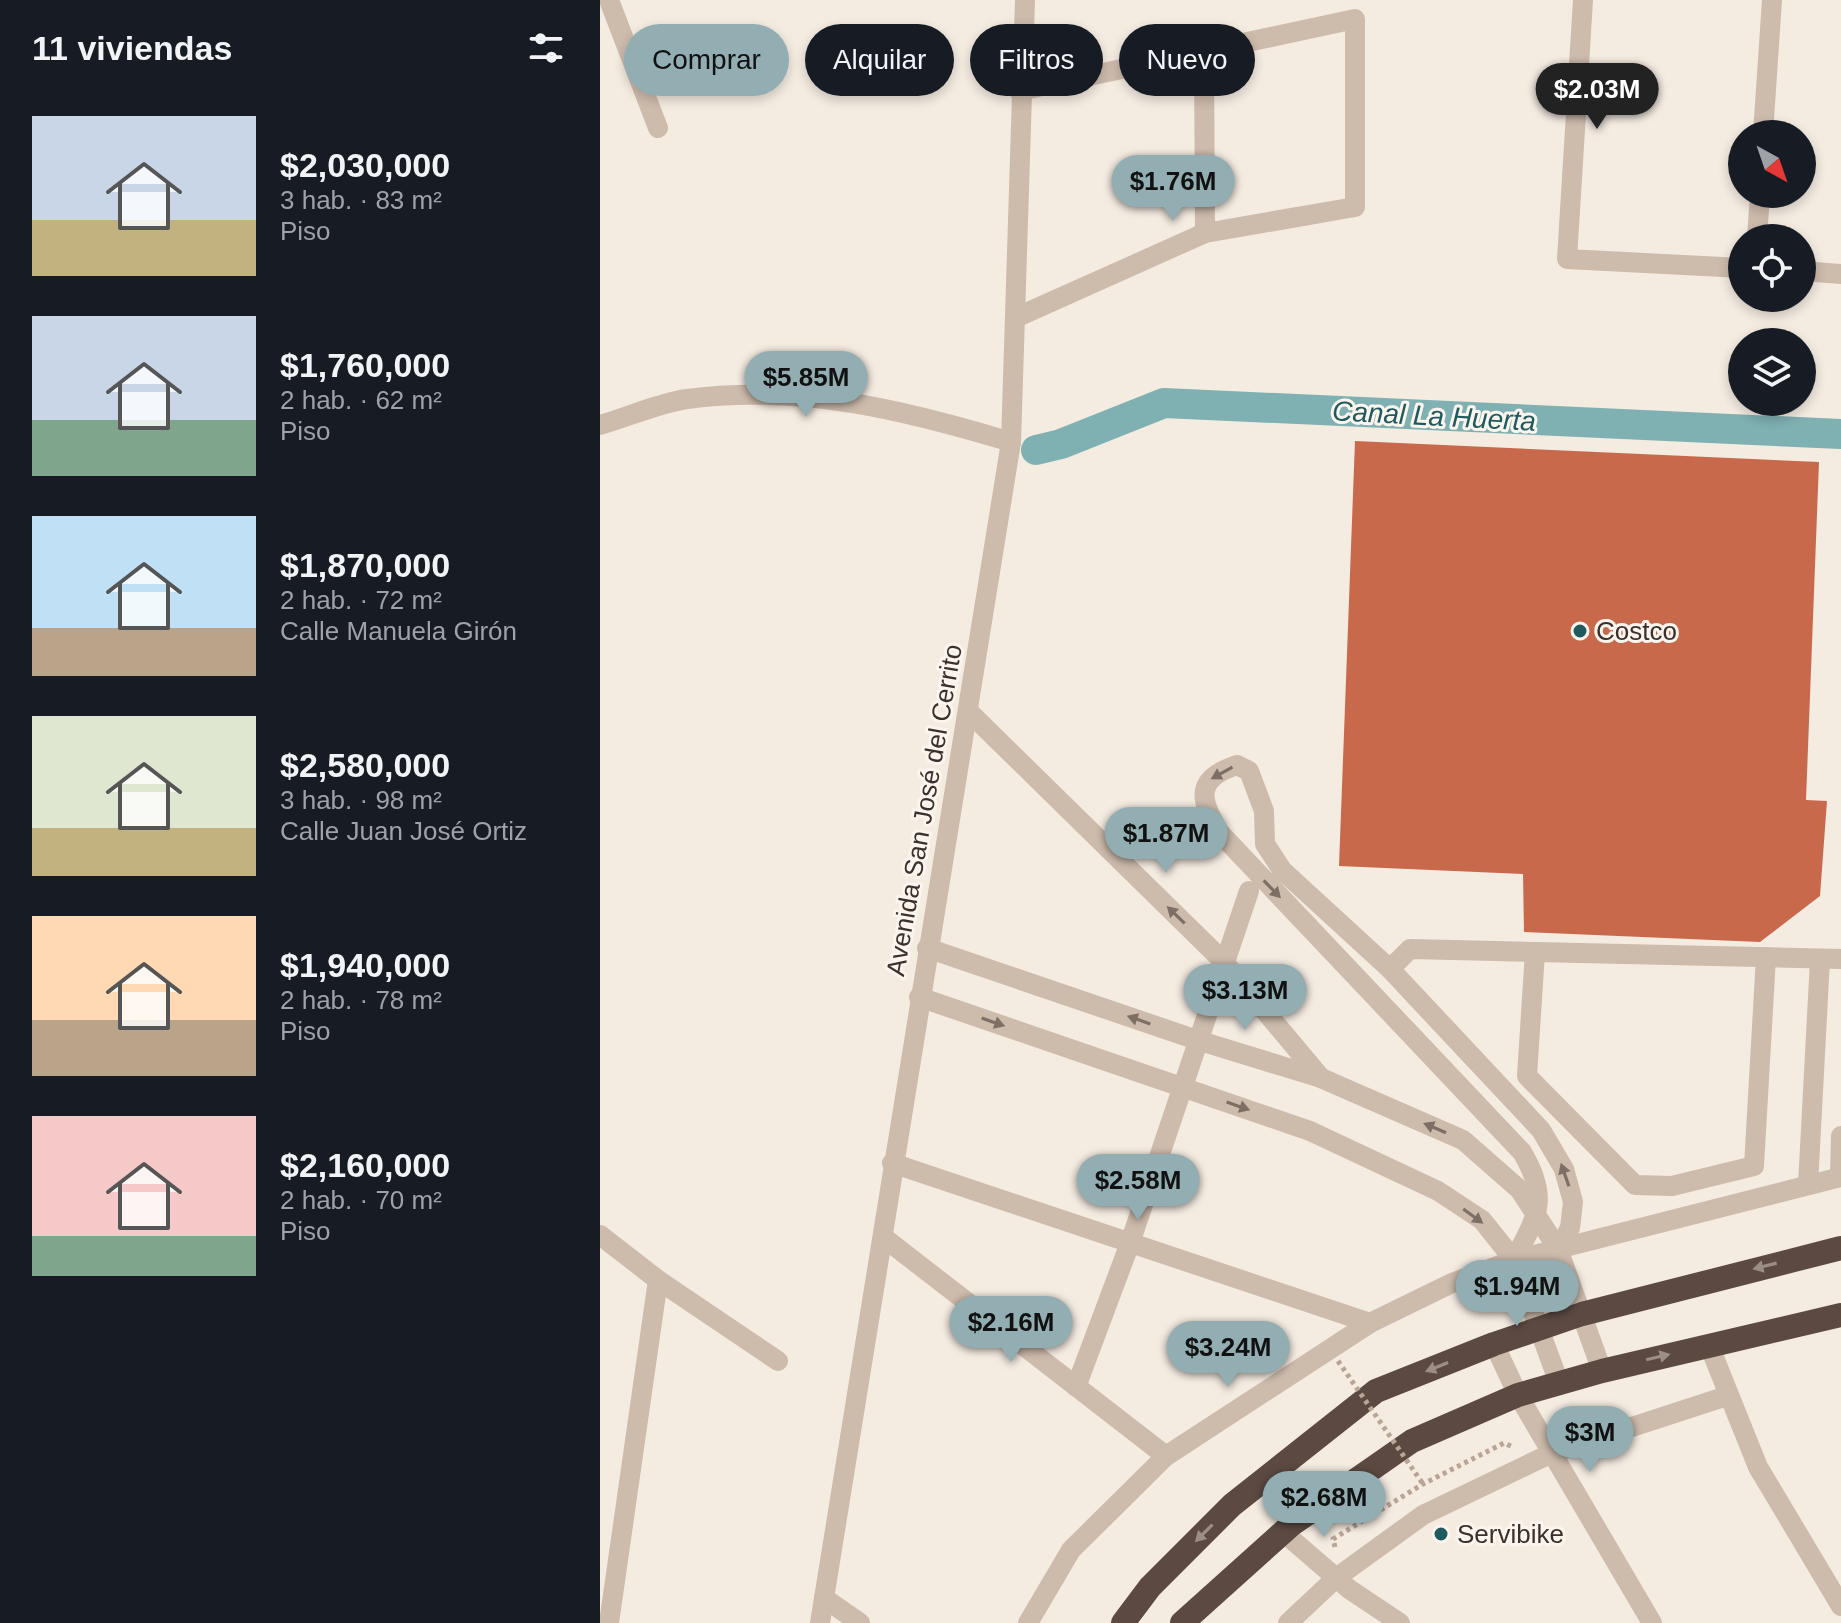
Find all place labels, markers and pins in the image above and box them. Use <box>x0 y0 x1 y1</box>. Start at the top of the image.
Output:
pin: $2.03M <box>1532 63 1662 131</box>
pin: $1.76M <box>1108 155 1238 223</box>
pin: $5.85M <box>741 351 871 419</box>
place label: Costco <box>1596 616 1677 646</box>
marker: Costco <box>1571 622 1589 640</box>
pin: $1.87M <box>1101 807 1231 875</box>
pin: $3.13M <box>1180 964 1310 1032</box>
pin: $2.58M <box>1073 1154 1203 1222</box>
pin: $1.94M <box>1452 1260 1582 1328</box>
pin: $2.16M <box>946 1296 1076 1364</box>
pin: $3.24M <box>1163 1321 1293 1389</box>
pin: $3M <box>1551 1406 1629 1474</box>
pin: $2.68M <box>1259 1471 1389 1539</box>
place label: Servibike <box>1457 1519 1564 1549</box>
marker: Servibike <box>1432 1525 1450 1543</box>

